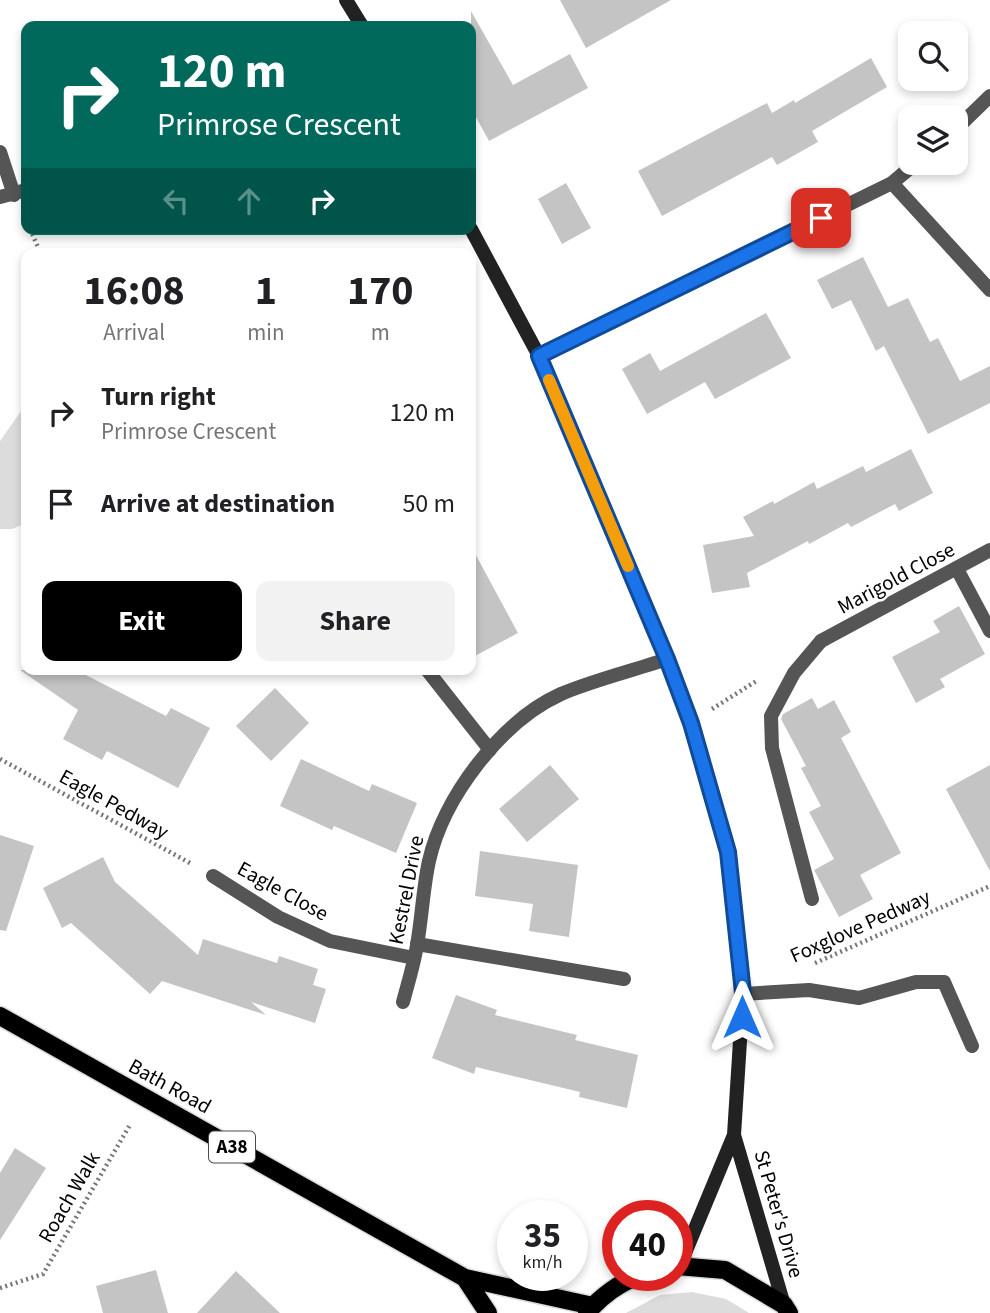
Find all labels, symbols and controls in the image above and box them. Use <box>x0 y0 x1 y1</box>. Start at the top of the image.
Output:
map controls <box>898 21 968 175</box>
button: search <box>898 21 968 91</box>
text: 120 m <box>157 37 286 107</box>
icon: right <box>42 49 133 140</box>
text: Primrose Crescent <box>157 102 401 148</box>
button: layers <box>898 105 968 175</box>
icon: left <box>157 182 195 220</box>
icon: ahead <box>230 182 268 220</box>
icon: right <box>303 182 341 220</box>
pin <box>791 188 851 248</box>
icon: arrive <box>802 199 840 237</box>
text: 16:08 <box>83 261 185 321</box>
text: 1 <box>255 261 277 321</box>
text: 170 <box>347 261 414 321</box>
text: Arrival <box>103 316 165 349</box>
text: min <box>247 316 285 349</box>
text: m <box>371 316 390 349</box>
text: Turn right <box>101 378 216 415</box>
icon: right <box>42 394 80 432</box>
text: 120 m <box>389 394 455 431</box>
text: Primrose Crescent <box>101 415 276 448</box>
icon: arrive <box>42 485 80 523</box>
text: Arrive at destination <box>101 485 335 522</box>
text: 50 m <box>402 485 455 522</box>
street label: Marigold Close <box>832 534 960 622</box>
button: Exit <box>42 581 242 661</box>
button: Share <box>256 581 455 661</box>
street label: Eagle Pedway <box>54 762 174 847</box>
street label: Kestrel Drive <box>381 833 431 947</box>
street label: Eagle Close <box>232 854 334 928</box>
street label: Foxglove Pedway <box>785 882 935 970</box>
position arrow <box>705 980 779 1054</box>
street label: Bath Road <box>123 1051 217 1121</box>
road number: A38 <box>209 1132 255 1162</box>
street label: Roach Walk <box>31 1145 108 1248</box>
street label: St Peter's Drive <box>746 1147 812 1281</box>
speed limit sign: 40 <box>602 1200 693 1291</box>
text: 35 <box>524 1211 561 1261</box>
text: km/h <box>523 1250 562 1275</box>

